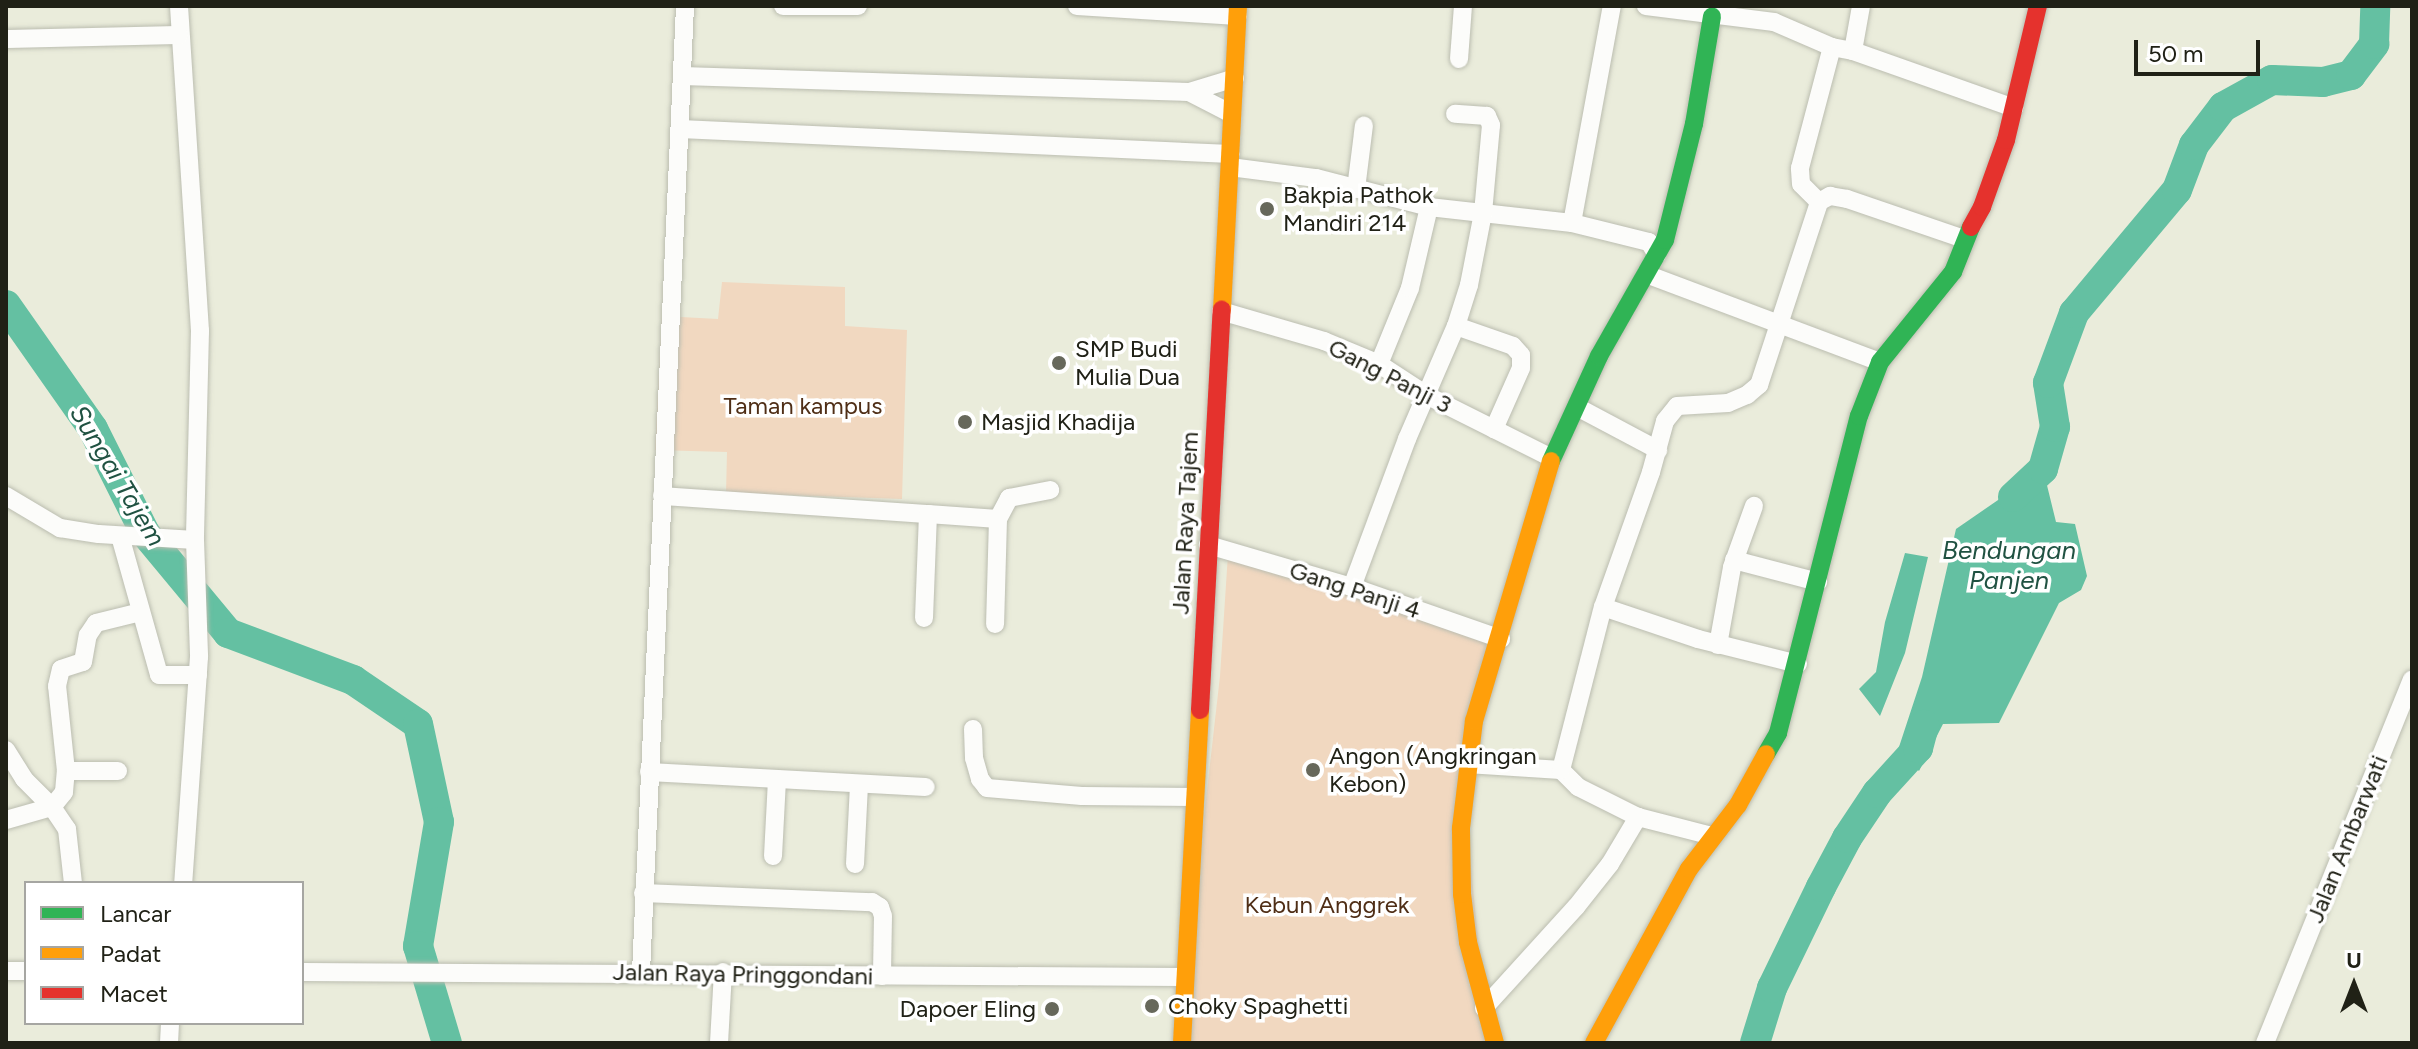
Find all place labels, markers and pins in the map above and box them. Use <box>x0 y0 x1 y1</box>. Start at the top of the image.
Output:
place label: Bakpia Pathok Mandiri 214 <box>1283 181 1433 237</box>
marker: Bakpia Pathok Mandiri 214 <box>1258 200 1276 218</box>
place label: SMP Budi Mulia Dua <box>1075 335 1180 391</box>
marker: SMP Budi Mulia Dua <box>1050 354 1068 372</box>
place label: Masjid Khadija <box>981 408 1135 436</box>
marker: Masjid Khadija <box>956 413 974 431</box>
place label: Angon (Angkringan Kebon) <box>1329 742 1537 798</box>
marker: Angon (Angkringan Kebon) <box>1304 761 1322 779</box>
place label: Choky Spaghetti <box>1168 992 1348 1020</box>
place label: Dapoer Eling <box>899 995 1036 1023</box>
marker: Choky Spaghetti <box>1143 997 1161 1015</box>
marker: Dapoer Eling <box>1043 1000 1061 1018</box>

